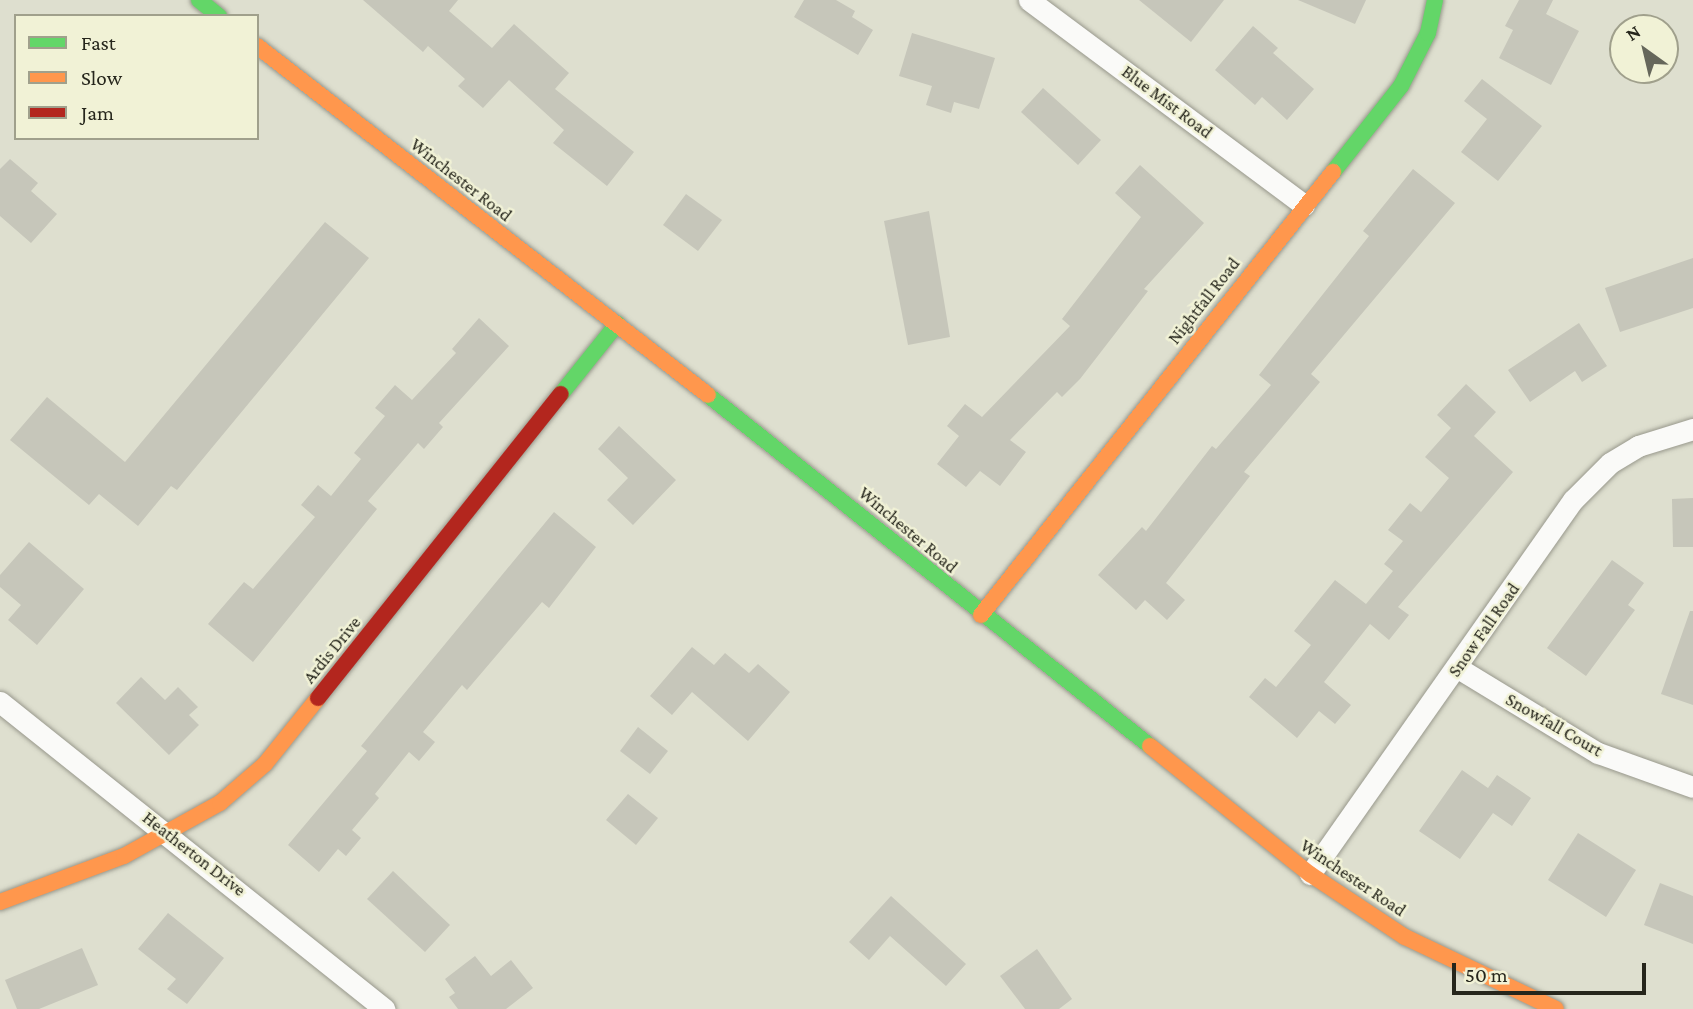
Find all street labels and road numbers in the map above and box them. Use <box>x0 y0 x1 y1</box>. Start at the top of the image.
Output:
street label: Blue Mist Road <box>1117 61 1217 143</box>
street label: Winchester Road <box>406 134 516 226</box>
street label: Nightfall Road <box>1164 253 1244 349</box>
street label: Winchester Road <box>854 482 962 578</box>
street label: Snow Fall Road <box>1444 579 1524 681</box>
street label: Ardis Drive <box>298 612 366 688</box>
street label: Snowfall Court <box>1502 689 1606 761</box>
street label: Heatherton Drive <box>138 807 250 901</box>
street label: Winchester Road <box>1296 835 1410 921</box>

